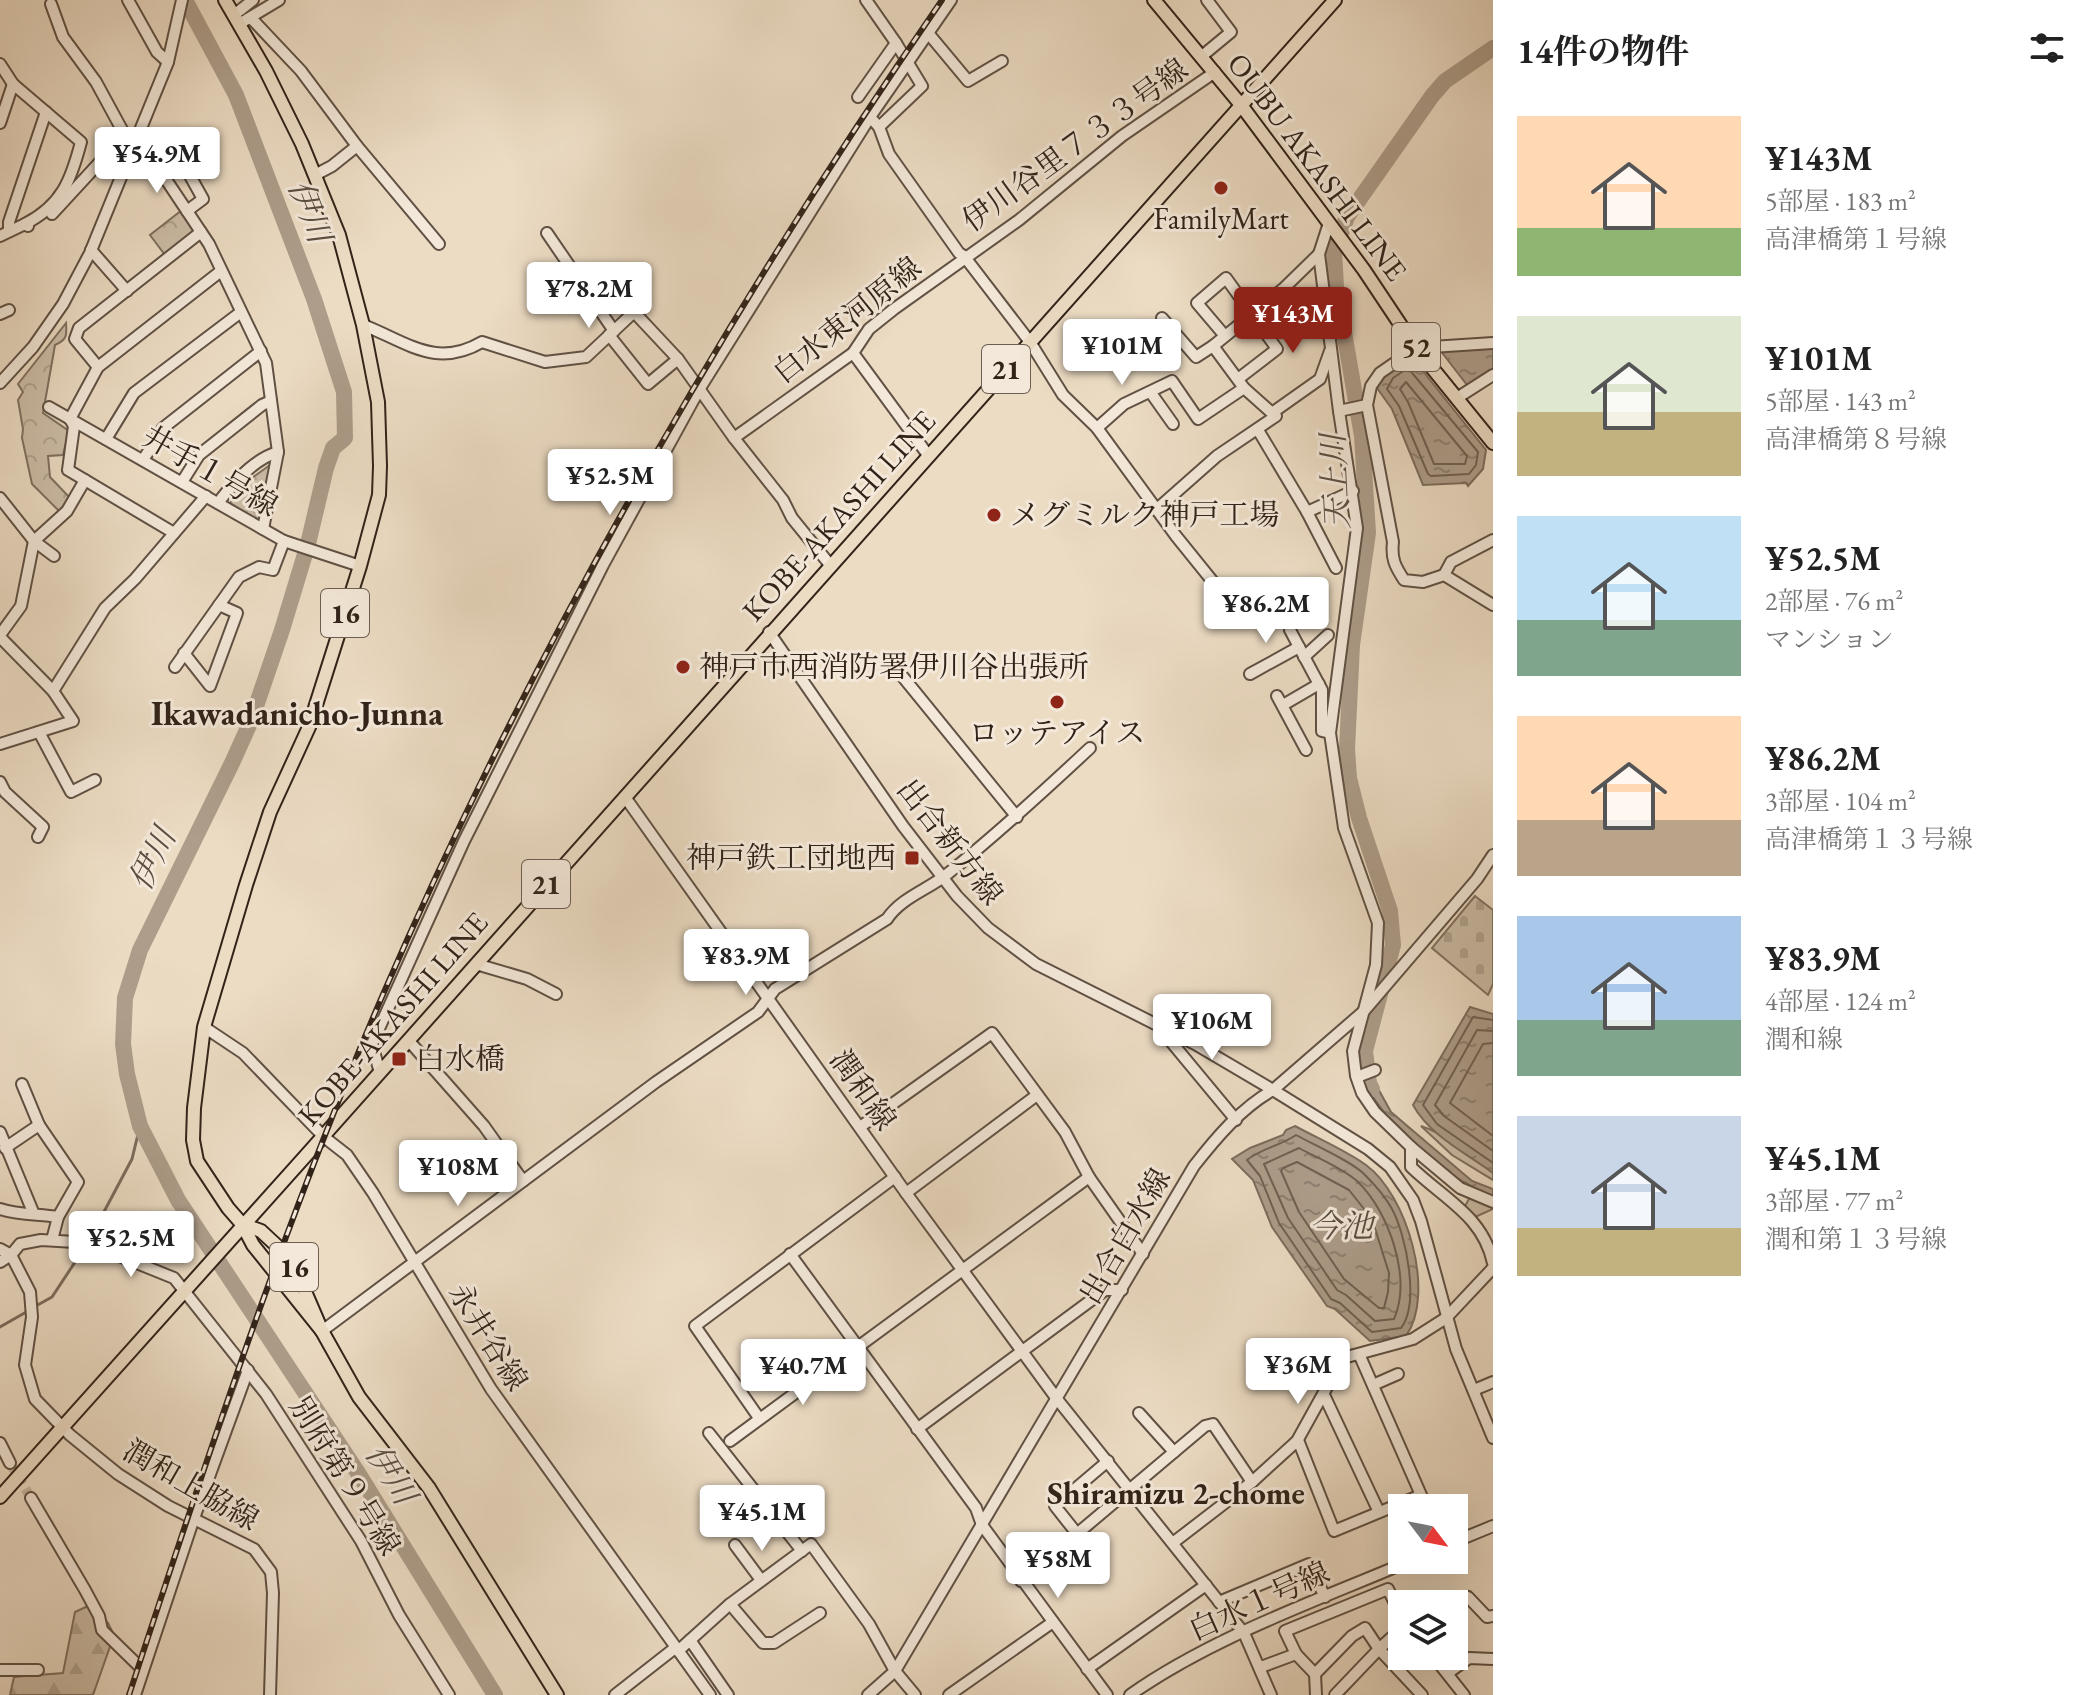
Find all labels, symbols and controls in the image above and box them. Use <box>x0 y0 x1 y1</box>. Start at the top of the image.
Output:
icon: filters <box>2025 26 2069 70</box>
text: 14件の物件 <box>1517 29 1689 73</box>
street label: OUBU AKASHI LINE <box>1219 45 1416 289</box>
street label: 伊川谷里７３３号線 <box>954 49 1195 240</box>
pin: ¥54.9M <box>92 127 222 195</box>
text: ¥54.9M <box>113 136 201 170</box>
text: ¥143M <box>1765 136 1872 180</box>
icon: home <box>1581 148 1677 244</box>
water label: 伊川 <box>279 174 342 251</box>
marker: FamilyMart <box>1212 179 1230 197</box>
text: 5部屋 · 183 m² <box>1765 184 1916 218</box>
place label: FamilyMart <box>1153 199 1289 238</box>
text: 高津橋第１号線 <box>1765 222 1947 256</box>
street label: 白水東河原線 <box>764 248 929 391</box>
pin: ¥78.2M <box>524 262 654 330</box>
text: ¥78.2M <box>545 271 633 305</box>
pin: ¥143M <box>1237 287 1349 355</box>
text: ¥143M <box>1252 296 1334 330</box>
pin: ¥101M <box>1066 319 1178 387</box>
road number: 52 <box>1392 323 1440 371</box>
text: ¥101M <box>1081 328 1163 362</box>
text: ¥101M <box>1765 336 1872 380</box>
road number: 21 <box>982 345 1030 393</box>
icon: home <box>1581 348 1677 444</box>
text: 5部屋 · 143 m² <box>1765 384 1916 418</box>
street label: KOBE-AKASHI LINE <box>734 402 944 629</box>
street label: 井手１号線 <box>136 416 285 525</box>
text: 高津橋第８号線 <box>1765 422 1947 456</box>
water label: 天上川 <box>1311 430 1358 531</box>
pin: ¥52.5M <box>545 449 675 517</box>
text: ¥52.5M <box>566 458 654 492</box>
place label: メグミルク神戸工場 <box>1010 495 1279 534</box>
marker: メグミルク神戸工場 <box>985 506 1003 524</box>
text: ¥52.5M <box>1765 536 1881 580</box>
icon: home <box>1581 548 1677 644</box>
pin: ¥86.2M <box>1201 577 1331 645</box>
text: 2部屋 · 76 m² <box>1765 584 1903 618</box>
text: ¥86.2M <box>1222 586 1310 620</box>
road number: 16 <box>321 589 369 637</box>
text: マンション <box>1765 622 1894 656</box>
place label: 神戸市西消防署伊川谷出張所 <box>699 647 1089 686</box>
marker: 神戸市西消防署伊川谷出張所 <box>674 658 692 676</box>
district label: Ikawadanicho-Junna <box>151 691 444 735</box>
marker: ロッテアイス <box>1048 693 1066 711</box>
place label: ロッテアイス <box>969 713 1145 752</box>
text: ¥86.2M <box>1765 736 1881 780</box>
icon: home <box>1581 748 1677 844</box>
street label: 出合新方線 <box>889 771 1012 913</box>
text: 3部屋 · 104 m² <box>1765 784 1916 818</box>
water label: 伊川 <box>119 818 186 897</box>
text: 高津橋第１３号線 <box>1765 822 1973 856</box>
place label: 神戸鉄工団地西 <box>686 838 896 877</box>
marker: 神戸鉄工団地西 <box>903 849 921 867</box>
road number: 21 <box>522 860 570 908</box>
street label: KOBE-AKASHI LINE <box>289 904 496 1134</box>
pin: ¥83.9M <box>681 929 811 997</box>
text: ¥83.9M <box>1765 936 1881 980</box>
text: ¥83.9M <box>702 938 790 972</box>
icon: home <box>1581 948 1677 1044</box>
text: 4部屋 · 124 m² <box>1765 984 1916 1018</box>
pin: ¥106M <box>1156 994 1268 1062</box>
text: ¥106M <box>1171 1003 1253 1037</box>
text: 潤和線 <box>1765 1022 1843 1056</box>
place label: 白水橋 <box>415 1039 505 1078</box>
street label: 潤和線 <box>822 1042 905 1138</box>
marker: 白水橋 <box>390 1050 408 1068</box>
text: ¥45.1M <box>1765 1136 1881 1180</box>
pin: ¥108M <box>402 1140 514 1208</box>
icon: home <box>1581 1148 1677 1244</box>
text: ¥108M <box>417 1149 499 1183</box>
street label: 出合白水線 <box>1070 1161 1179 1310</box>
text: 3部屋 · 77 m² <box>1765 1184 1903 1218</box>
water label: 今池 <box>1309 1205 1376 1247</box>
pin: ¥52.5M <box>66 1211 196 1279</box>
text: ¥52.5M <box>87 1220 175 1254</box>
text: 潤和第１３号線 <box>1765 1222 1947 1256</box>
road number: 16 <box>270 1243 318 1291</box>
street label: 永井谷線 <box>440 1276 537 1398</box>
pin: ¥36M <box>1251 1338 1345 1406</box>
pin: ¥40.7M <box>738 1339 868 1407</box>
text: ¥36M <box>1264 1347 1332 1381</box>
text: ¥40.7M <box>759 1348 847 1382</box>
street label: 別府第９号線 <box>281 1389 410 1562</box>
street label: 潤和上脇線 <box>117 1430 266 1539</box>
water label: 伊川 <box>356 1436 427 1515</box>
district label: Shiramizu 2-chome <box>1047 1472 1305 1514</box>
pin: ¥45.1M <box>697 1485 827 1553</box>
text: ¥45.1M <box>718 1494 806 1528</box>
north arrow <box>1388 1494 1468 1574</box>
map controls <box>1388 1494 1468 1670</box>
pin: ¥58M <box>1011 1532 1105 1600</box>
text: ¥58M <box>1024 1541 1092 1575</box>
street label: 白水１号線 <box>1182 1552 1335 1649</box>
button: layers <box>1388 1590 1468 1670</box>

